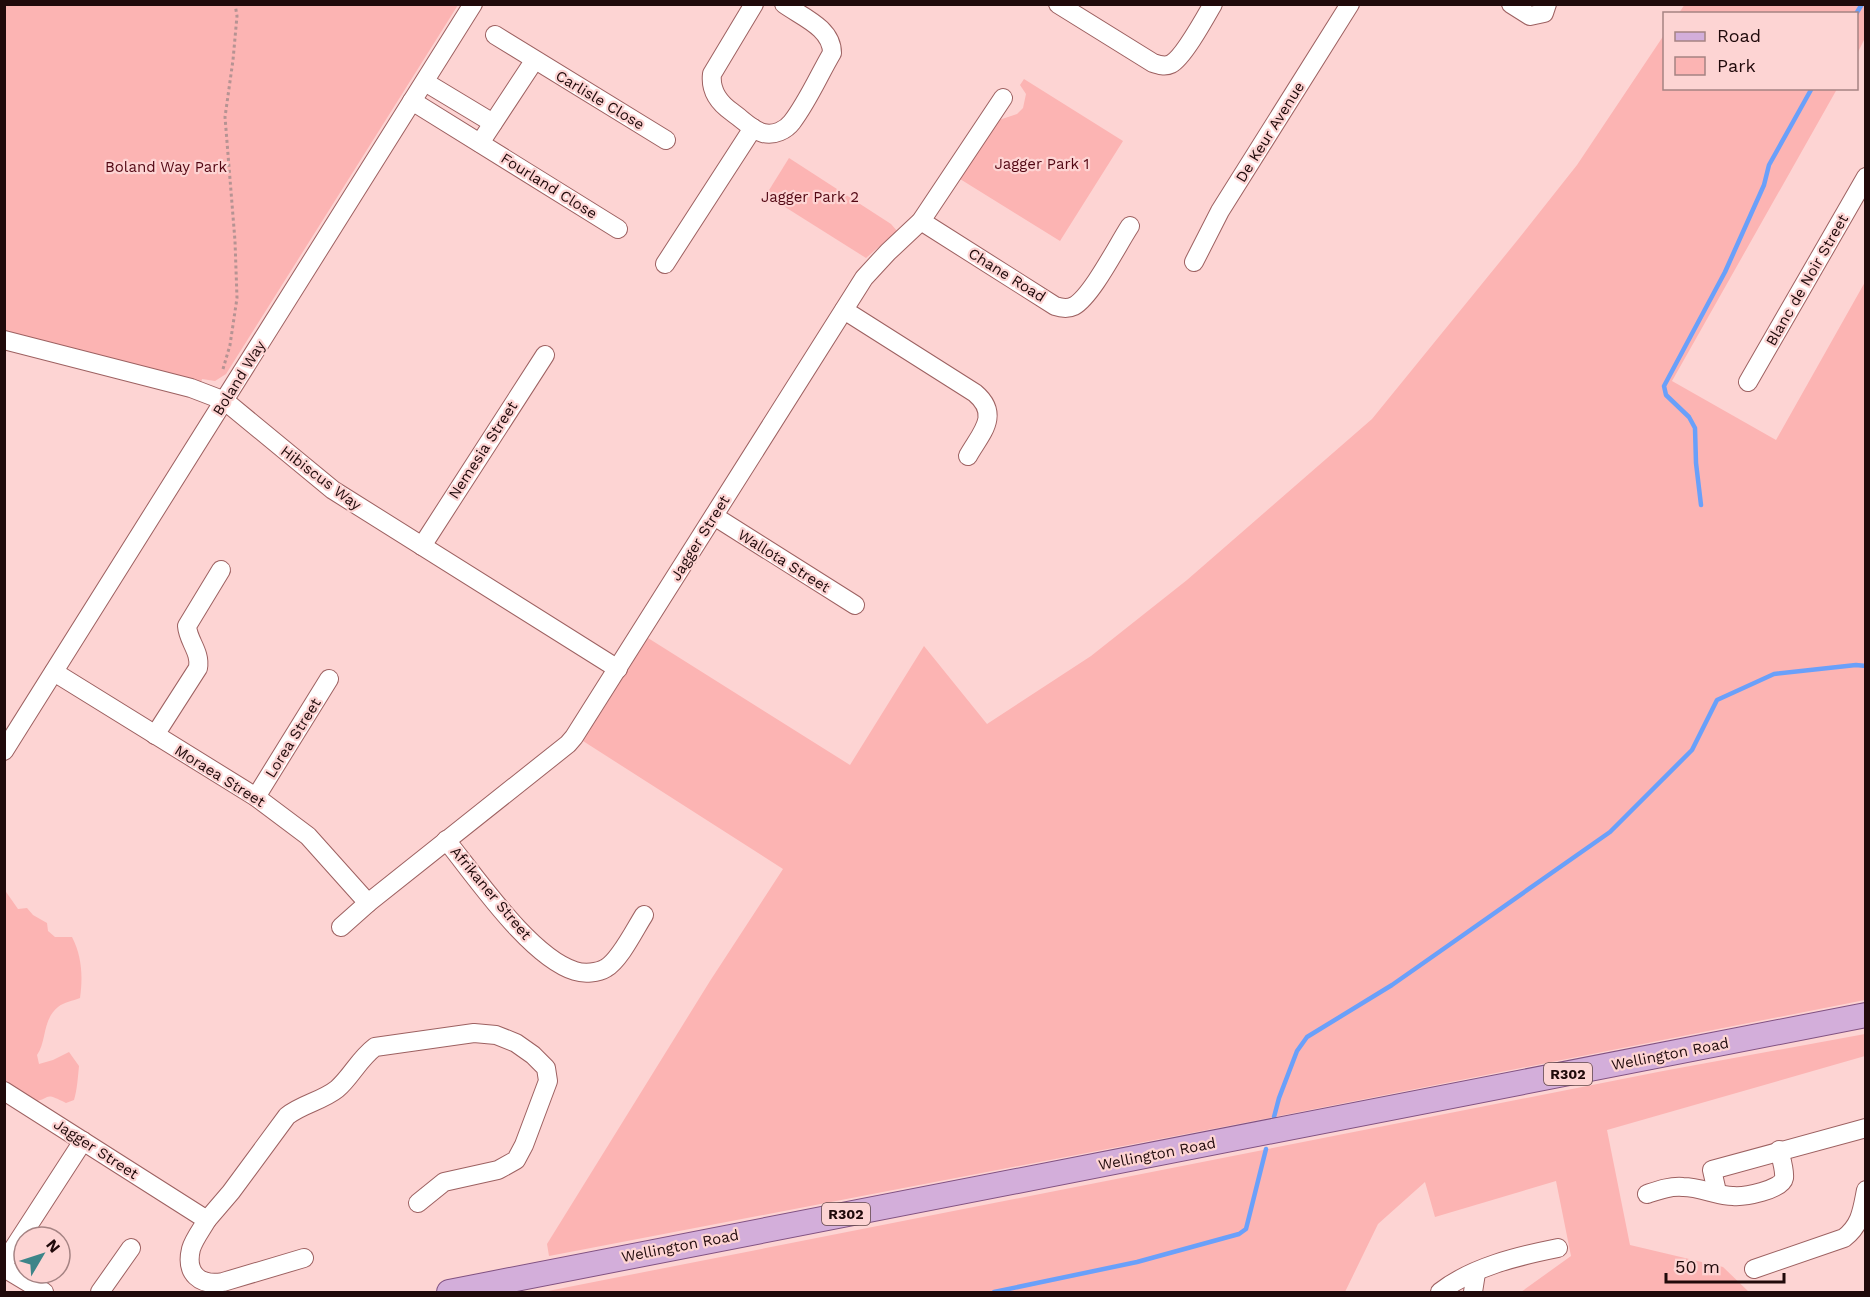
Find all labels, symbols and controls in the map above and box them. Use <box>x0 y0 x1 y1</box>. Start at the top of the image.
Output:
legend <box>1663 12 1858 90</box>
text: Road <box>1717 25 1761 46</box>
text: Park <box>1717 55 1756 76</box>
street label: Carlisle Close <box>552 66 648 134</box>
street label: De Keur Avenue <box>1232 78 1308 186</box>
street label: Fourland Close <box>498 149 600 223</box>
park label: Jagger Park 1 <box>995 155 1089 173</box>
park label: Boland Way Park <box>105 158 227 176</box>
park label: Jagger Park 2 <box>761 188 859 206</box>
street label: Blanc de Noir Street <box>1762 210 1852 349</box>
street label: Chane Road <box>965 244 1049 306</box>
street label: Boland Way <box>209 337 269 419</box>
street label: Nemesia Street <box>445 397 522 502</box>
street label: Hibiscus Way <box>277 442 365 514</box>
street label: Jagger Street <box>667 491 734 584</box>
street label: Wallota Street <box>735 526 834 597</box>
street label: Lorea Street <box>261 694 325 781</box>
street label: Moraea Street <box>171 741 269 811</box>
street label: Afrikaner Street <box>447 843 536 944</box>
street label: Wellington Road <box>1610 1034 1730 1074</box>
road number: R302 <box>1544 1063 1592 1085</box>
street label: Jagger Street <box>50 1115 142 1183</box>
street label: Wellington Road <box>1097 1134 1217 1174</box>
road number: R302 <box>822 1203 870 1225</box>
north arrow <box>12 1225 72 1285</box>
street label: Wellington Road <box>620 1226 740 1266</box>
text: N <box>42 1235 64 1256</box>
scale bar <box>1666 1246 1784 1284</box>
text: 50 m <box>1675 1256 1720 1277</box>

